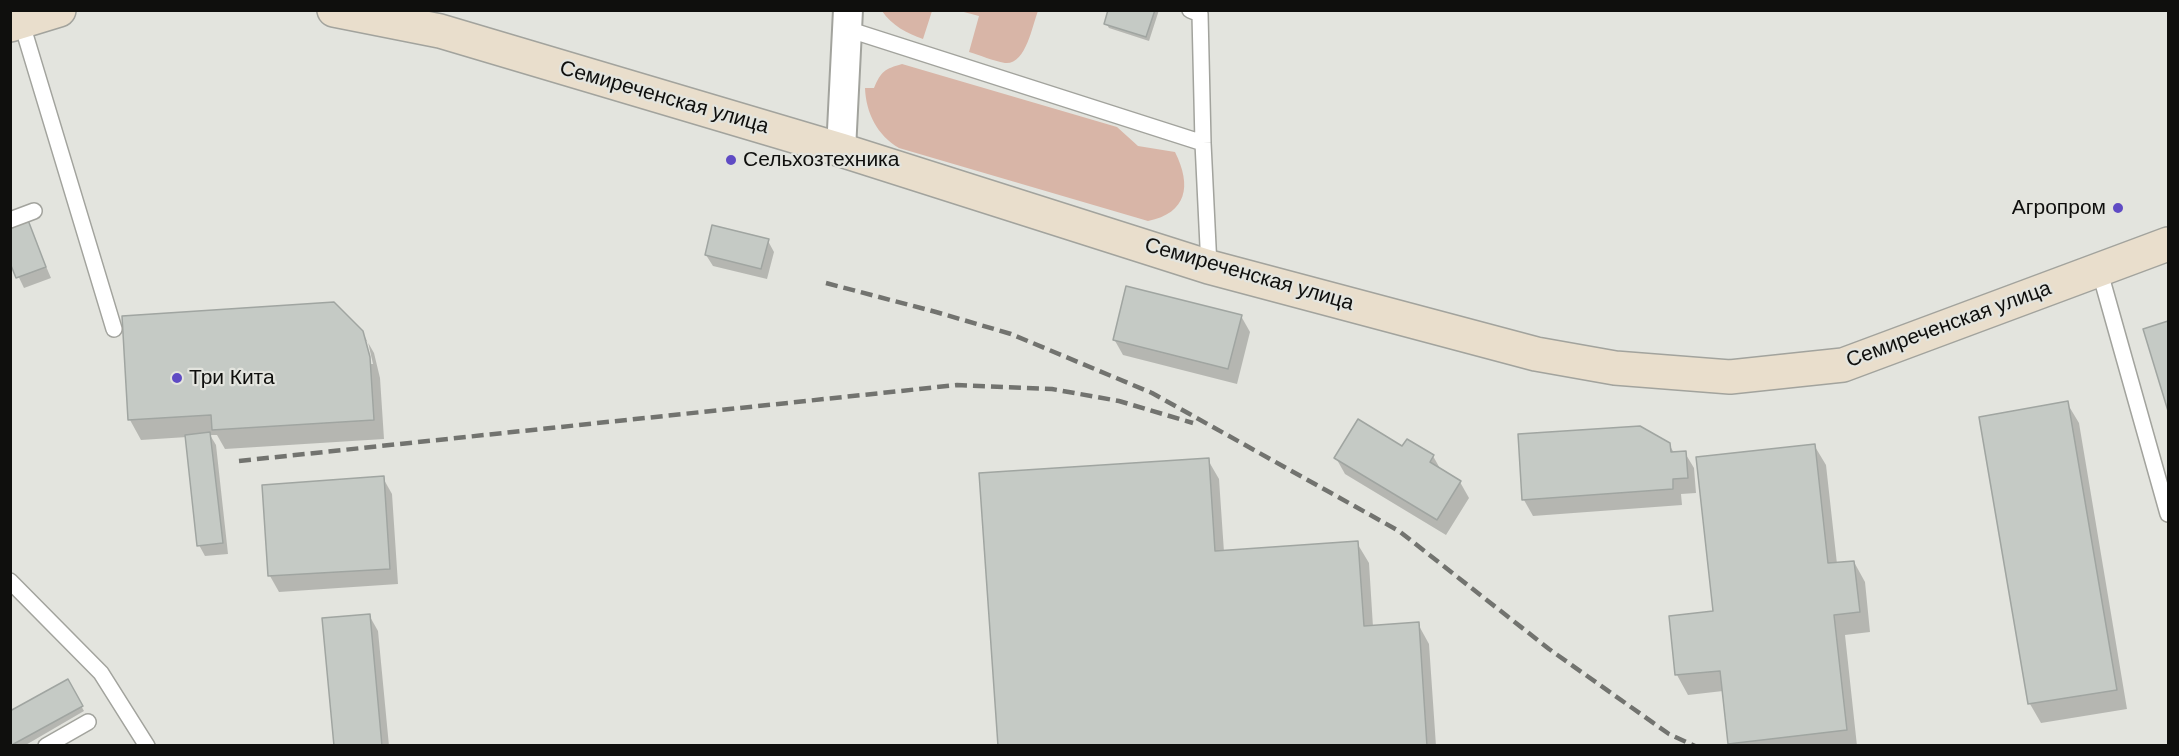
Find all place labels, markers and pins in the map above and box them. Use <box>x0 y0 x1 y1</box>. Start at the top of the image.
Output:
place label: Сельхозтехника <box>743 147 899 173</box>
marker: Сельхозтехника <box>724 153 738 167</box>
place label: Агропром <box>2012 195 2106 221</box>
marker: Агропром <box>2111 201 2125 215</box>
place label: Три Кита <box>189 365 275 391</box>
marker: Три Кита <box>170 371 184 385</box>

